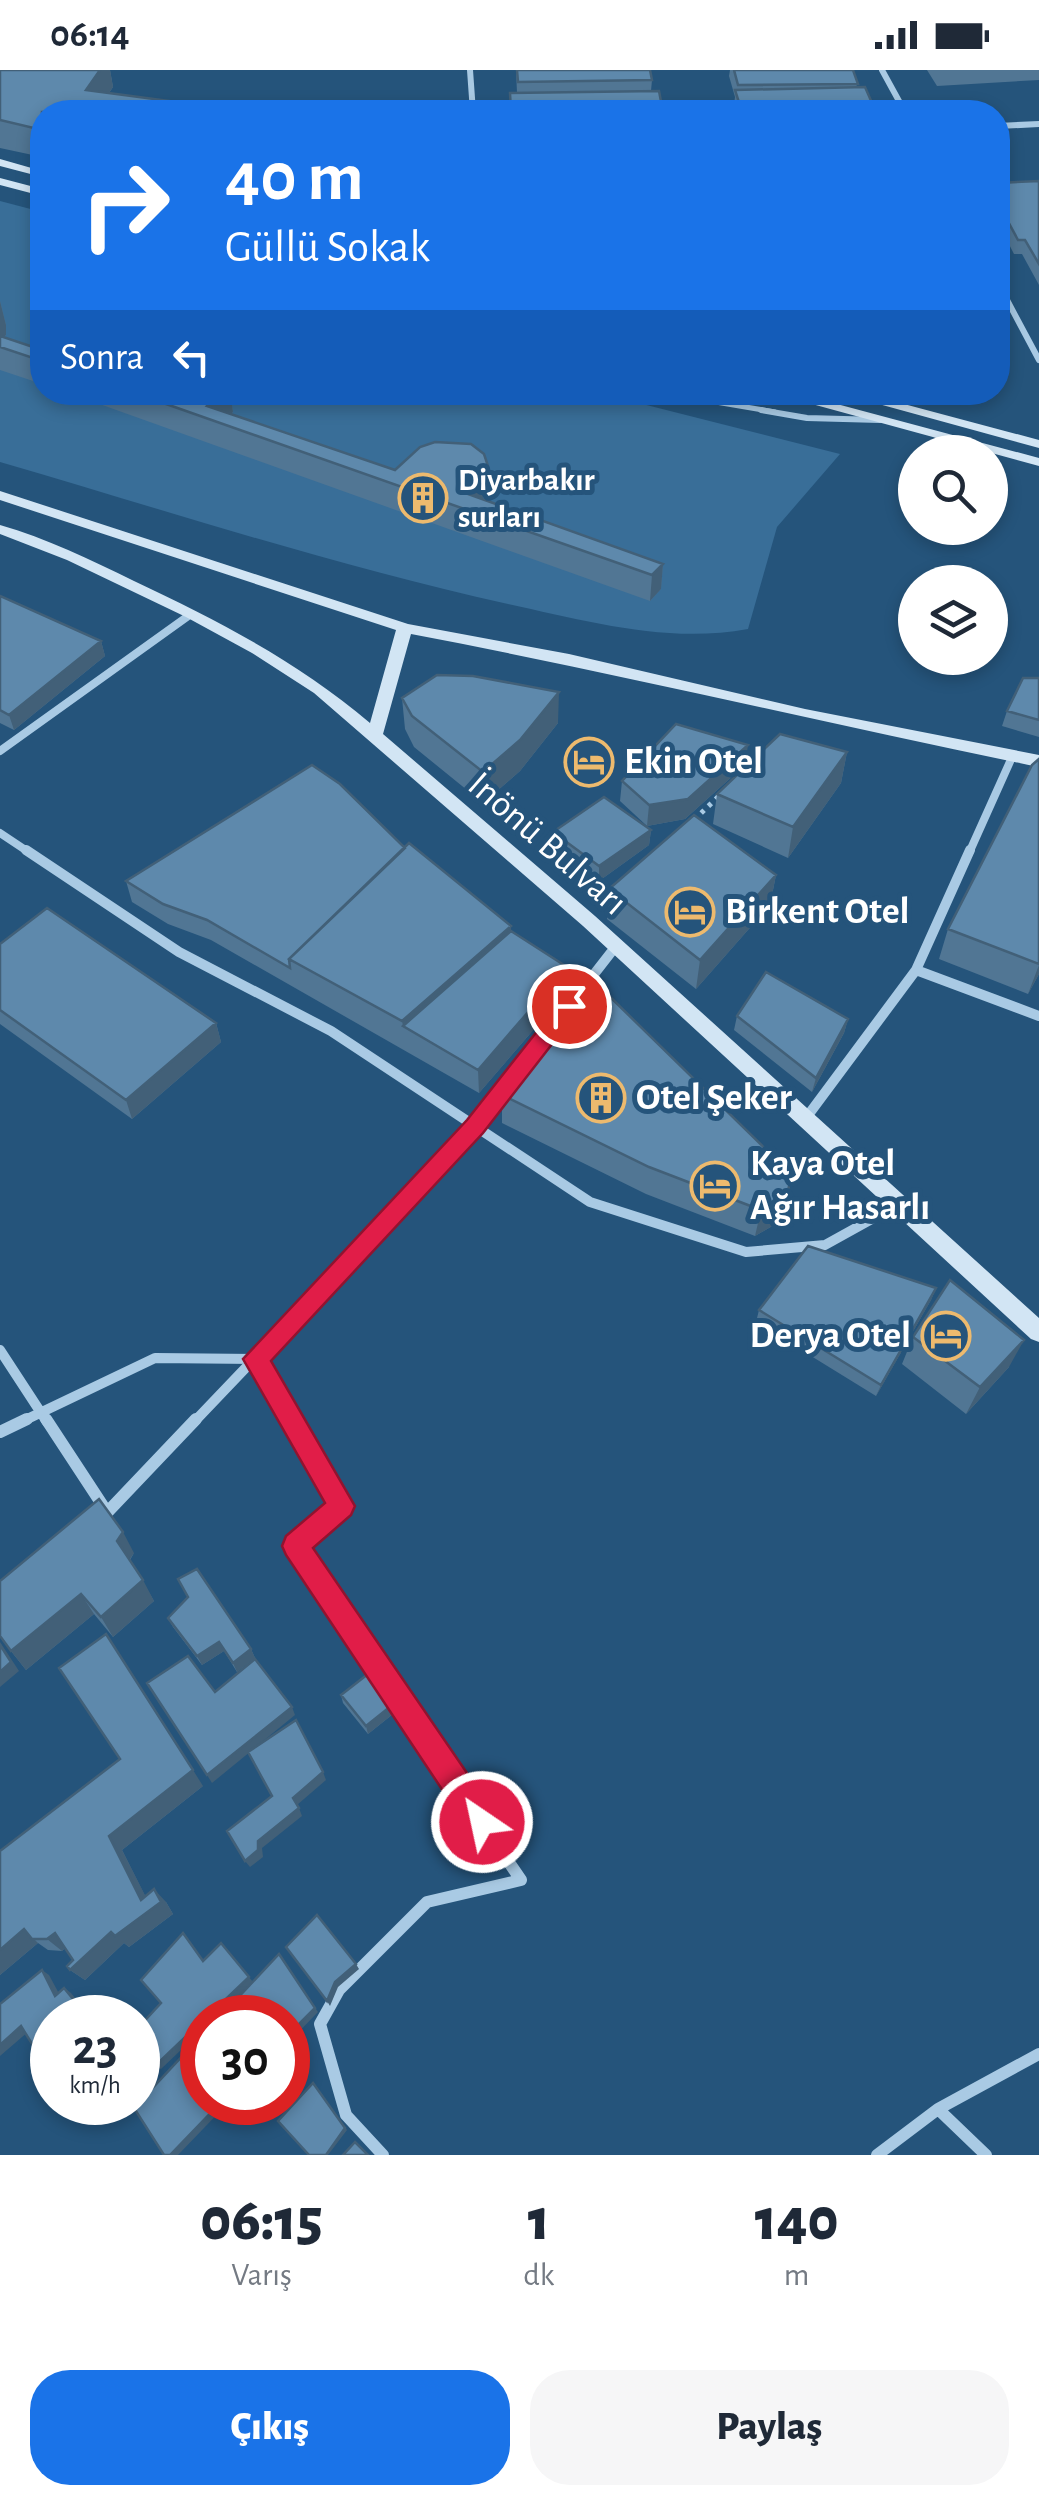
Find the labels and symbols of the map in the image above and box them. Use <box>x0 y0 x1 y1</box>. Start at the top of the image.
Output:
place label: Diyarbakır surları <box>458 464 595 533</box>
building icon: Diyarbakır surları <box>397 472 449 524</box>
hotel icon: Ekin Otel <box>563 736 615 788</box>
place label: Ekin Otel <box>624 743 763 781</box>
street label: İnönü Bulvarı <box>460 763 635 923</box>
hotel icon: Birkent Otel <box>664 886 716 938</box>
place label: Birkent Otel <box>725 893 909 931</box>
pin <box>527 964 612 1049</box>
building icon: Otel Şeker <box>575 1072 627 1124</box>
place label: Otel Şeker <box>636 1079 793 1117</box>
place label: Kaya Otel Ağır Hasarlı <box>750 1145 930 1227</box>
hotel icon: Kaya Otel Ağır Hasarlı <box>689 1160 741 1212</box>
hotel icon: Derya Otel <box>920 1310 972 1362</box>
place label: Derya Otel <box>750 1317 911 1355</box>
position arrow <box>430 1770 534 1874</box>
speed limit sign: 30 <box>180 1995 310 2125</box>

